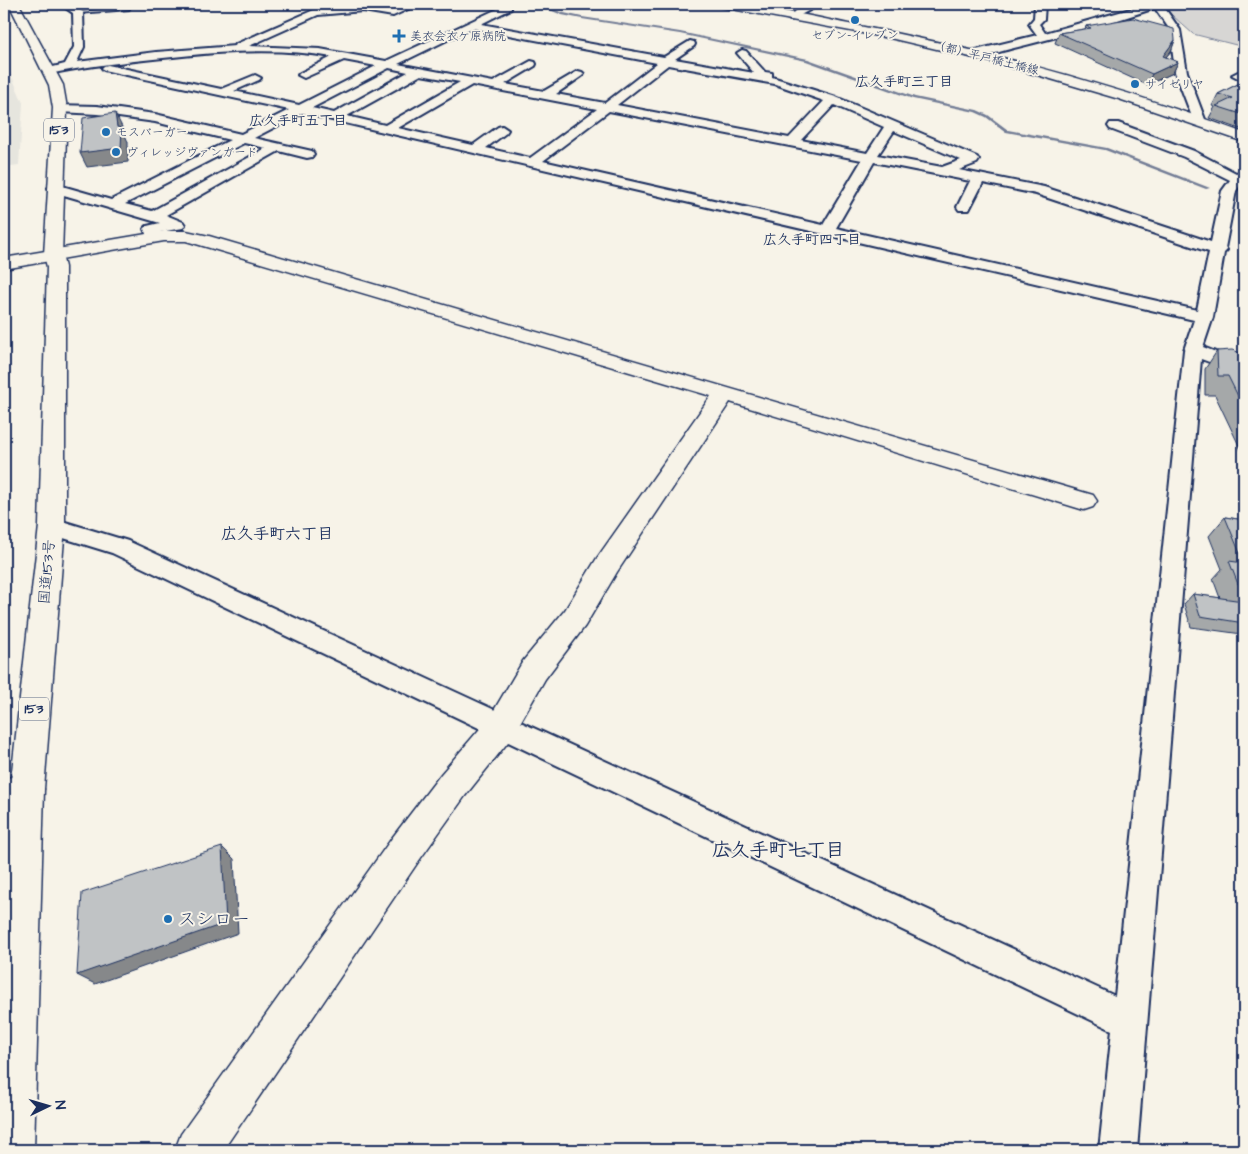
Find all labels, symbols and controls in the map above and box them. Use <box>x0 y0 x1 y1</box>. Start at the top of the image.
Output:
marker: セブン-イレブン <box>849 14 861 26</box>
place label: セブン-イレブン <box>811 27 899 44</box>
place label: 美衣会衣ケ原病院 <box>410 28 506 45</box>
marker: 美衣会衣ケ原病院 <box>392 29 406 43</box>
street label: （都）平戸橋土橋線 <box>932 37 1040 79</box>
district label: 広久手町三丁目 <box>855 72 953 92</box>
place label: サイゼリヤ <box>1145 76 1204 93</box>
marker: サイゼリヤ <box>1129 78 1141 90</box>
district label: 広久手町五丁目 <box>249 111 347 131</box>
road number: 153 <box>44 118 74 142</box>
place label: モスバーガー <box>116 124 188 141</box>
marker: モスバーガー <box>100 126 112 138</box>
place label: ヴィレッジヴァンガード <box>126 144 258 161</box>
marker: ヴィレッジヴァンガード <box>110 146 122 158</box>
district label: 広久手町四丁目 <box>763 230 861 250</box>
district label: 広久手町六丁目 <box>221 523 333 545</box>
street label: 国道153号 <box>34 539 60 605</box>
road number: 153 <box>19 698 49 721</box>
district label: 広久手町七丁目 <box>711 837 845 864</box>
place label: スシロー <box>178 907 250 932</box>
marker: スシロー <box>162 913 174 925</box>
north arrow <box>22 1082 72 1132</box>
text: N <box>50 1100 70 1110</box>

